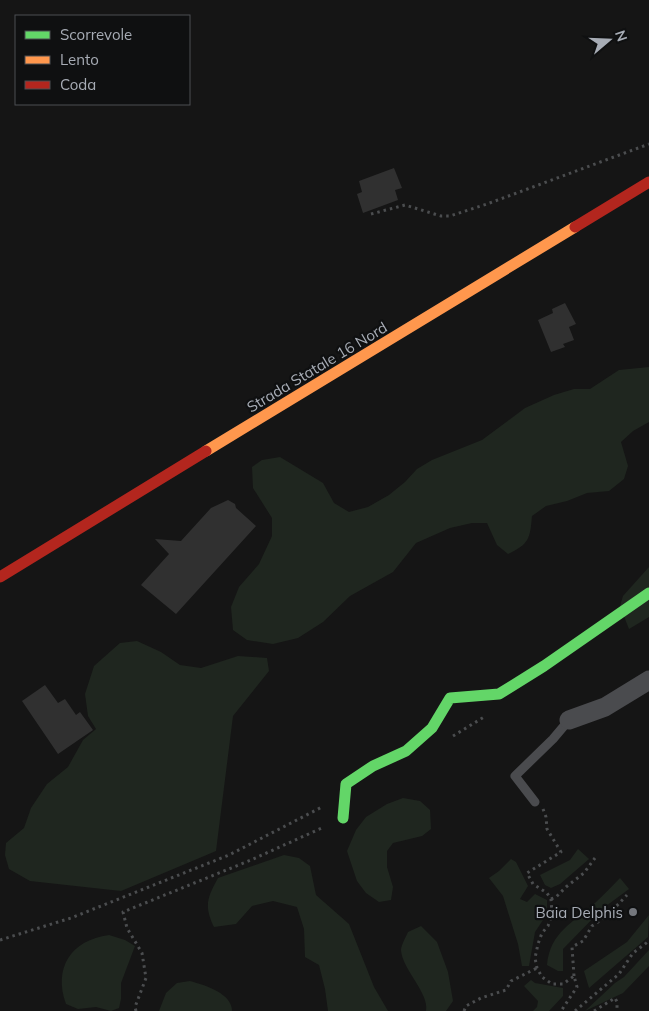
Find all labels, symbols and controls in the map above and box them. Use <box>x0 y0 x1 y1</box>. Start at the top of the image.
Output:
legend <box>15 15 190 105</box>
north arrow <box>584 15 634 65</box>
text: Scorrevole <box>60 25 132 44</box>
text: N <box>611 28 632 44</box>
text: Lento <box>60 50 99 69</box>
text: Coda <box>60 75 96 94</box>
street label: Strada Statale 16 Nord <box>243 318 391 416</box>
place label: Baia Delphis <box>536 903 623 922</box>
marker: Baia Delphis <box>627 906 639 918</box>

